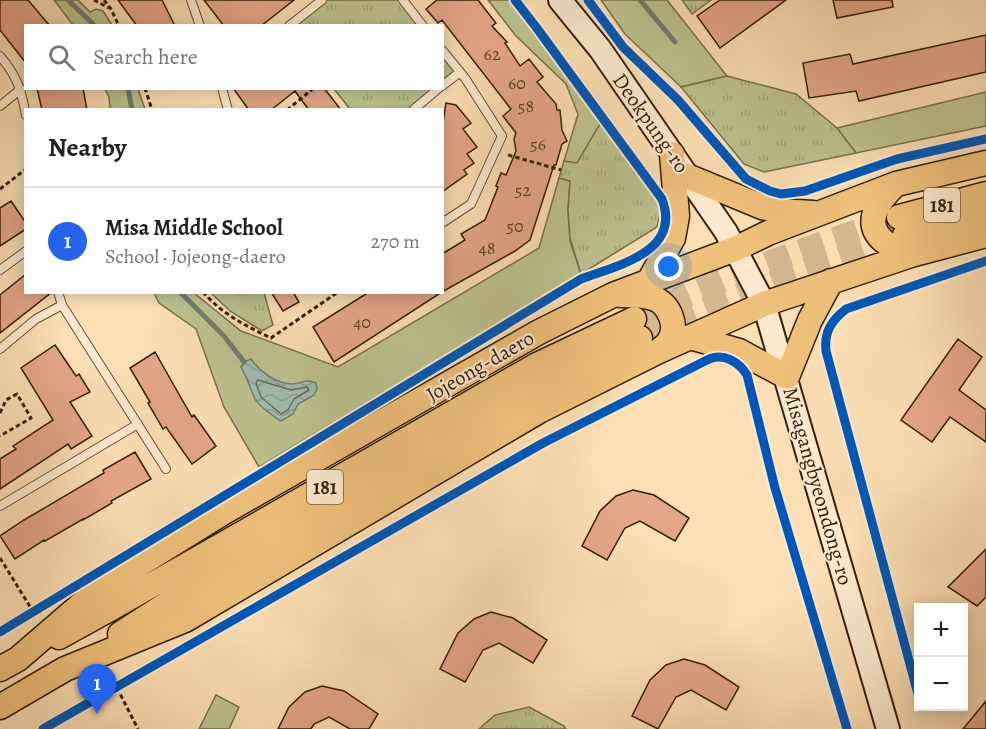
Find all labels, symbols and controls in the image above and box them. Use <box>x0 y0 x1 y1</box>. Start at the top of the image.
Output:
search box <box>24 24 444 90</box>
icon: search <box>45 41 78 74</box>
text: Search here <box>93 42 198 72</box>
house number: 62 <box>484 42 501 66</box>
street label: Deokpung-ro <box>606 68 696 178</box>
house number: 60 <box>508 71 526 95</box>
house number: 58 <box>518 94 534 118</box>
text: Nearby <box>48 130 127 165</box>
house number: 56 <box>530 132 546 156</box>
house number: 52 <box>515 178 532 202</box>
road number: 181 <box>924 188 960 222</box>
text: Misa Middle School <box>105 213 283 243</box>
house number: 50 <box>506 214 524 238</box>
text: 1 <box>64 228 71 255</box>
text: 270 m <box>371 228 420 255</box>
house number: 48 <box>479 236 495 260</box>
text: School · Jojeong-daero <box>105 243 286 270</box>
your location <box>654 252 683 281</box>
house number: 40 <box>353 310 371 334</box>
street label: Jojeong-daero <box>421 324 539 408</box>
street label: Misagangbyeondong-ro <box>776 384 860 588</box>
road number: 181 <box>307 470 343 504</box>
map controls <box>914 603 968 711</box>
button: + <box>914 603 968 657</box>
button: − <box>914 657 968 711</box>
pin: 1 <box>78 664 116 714</box>

